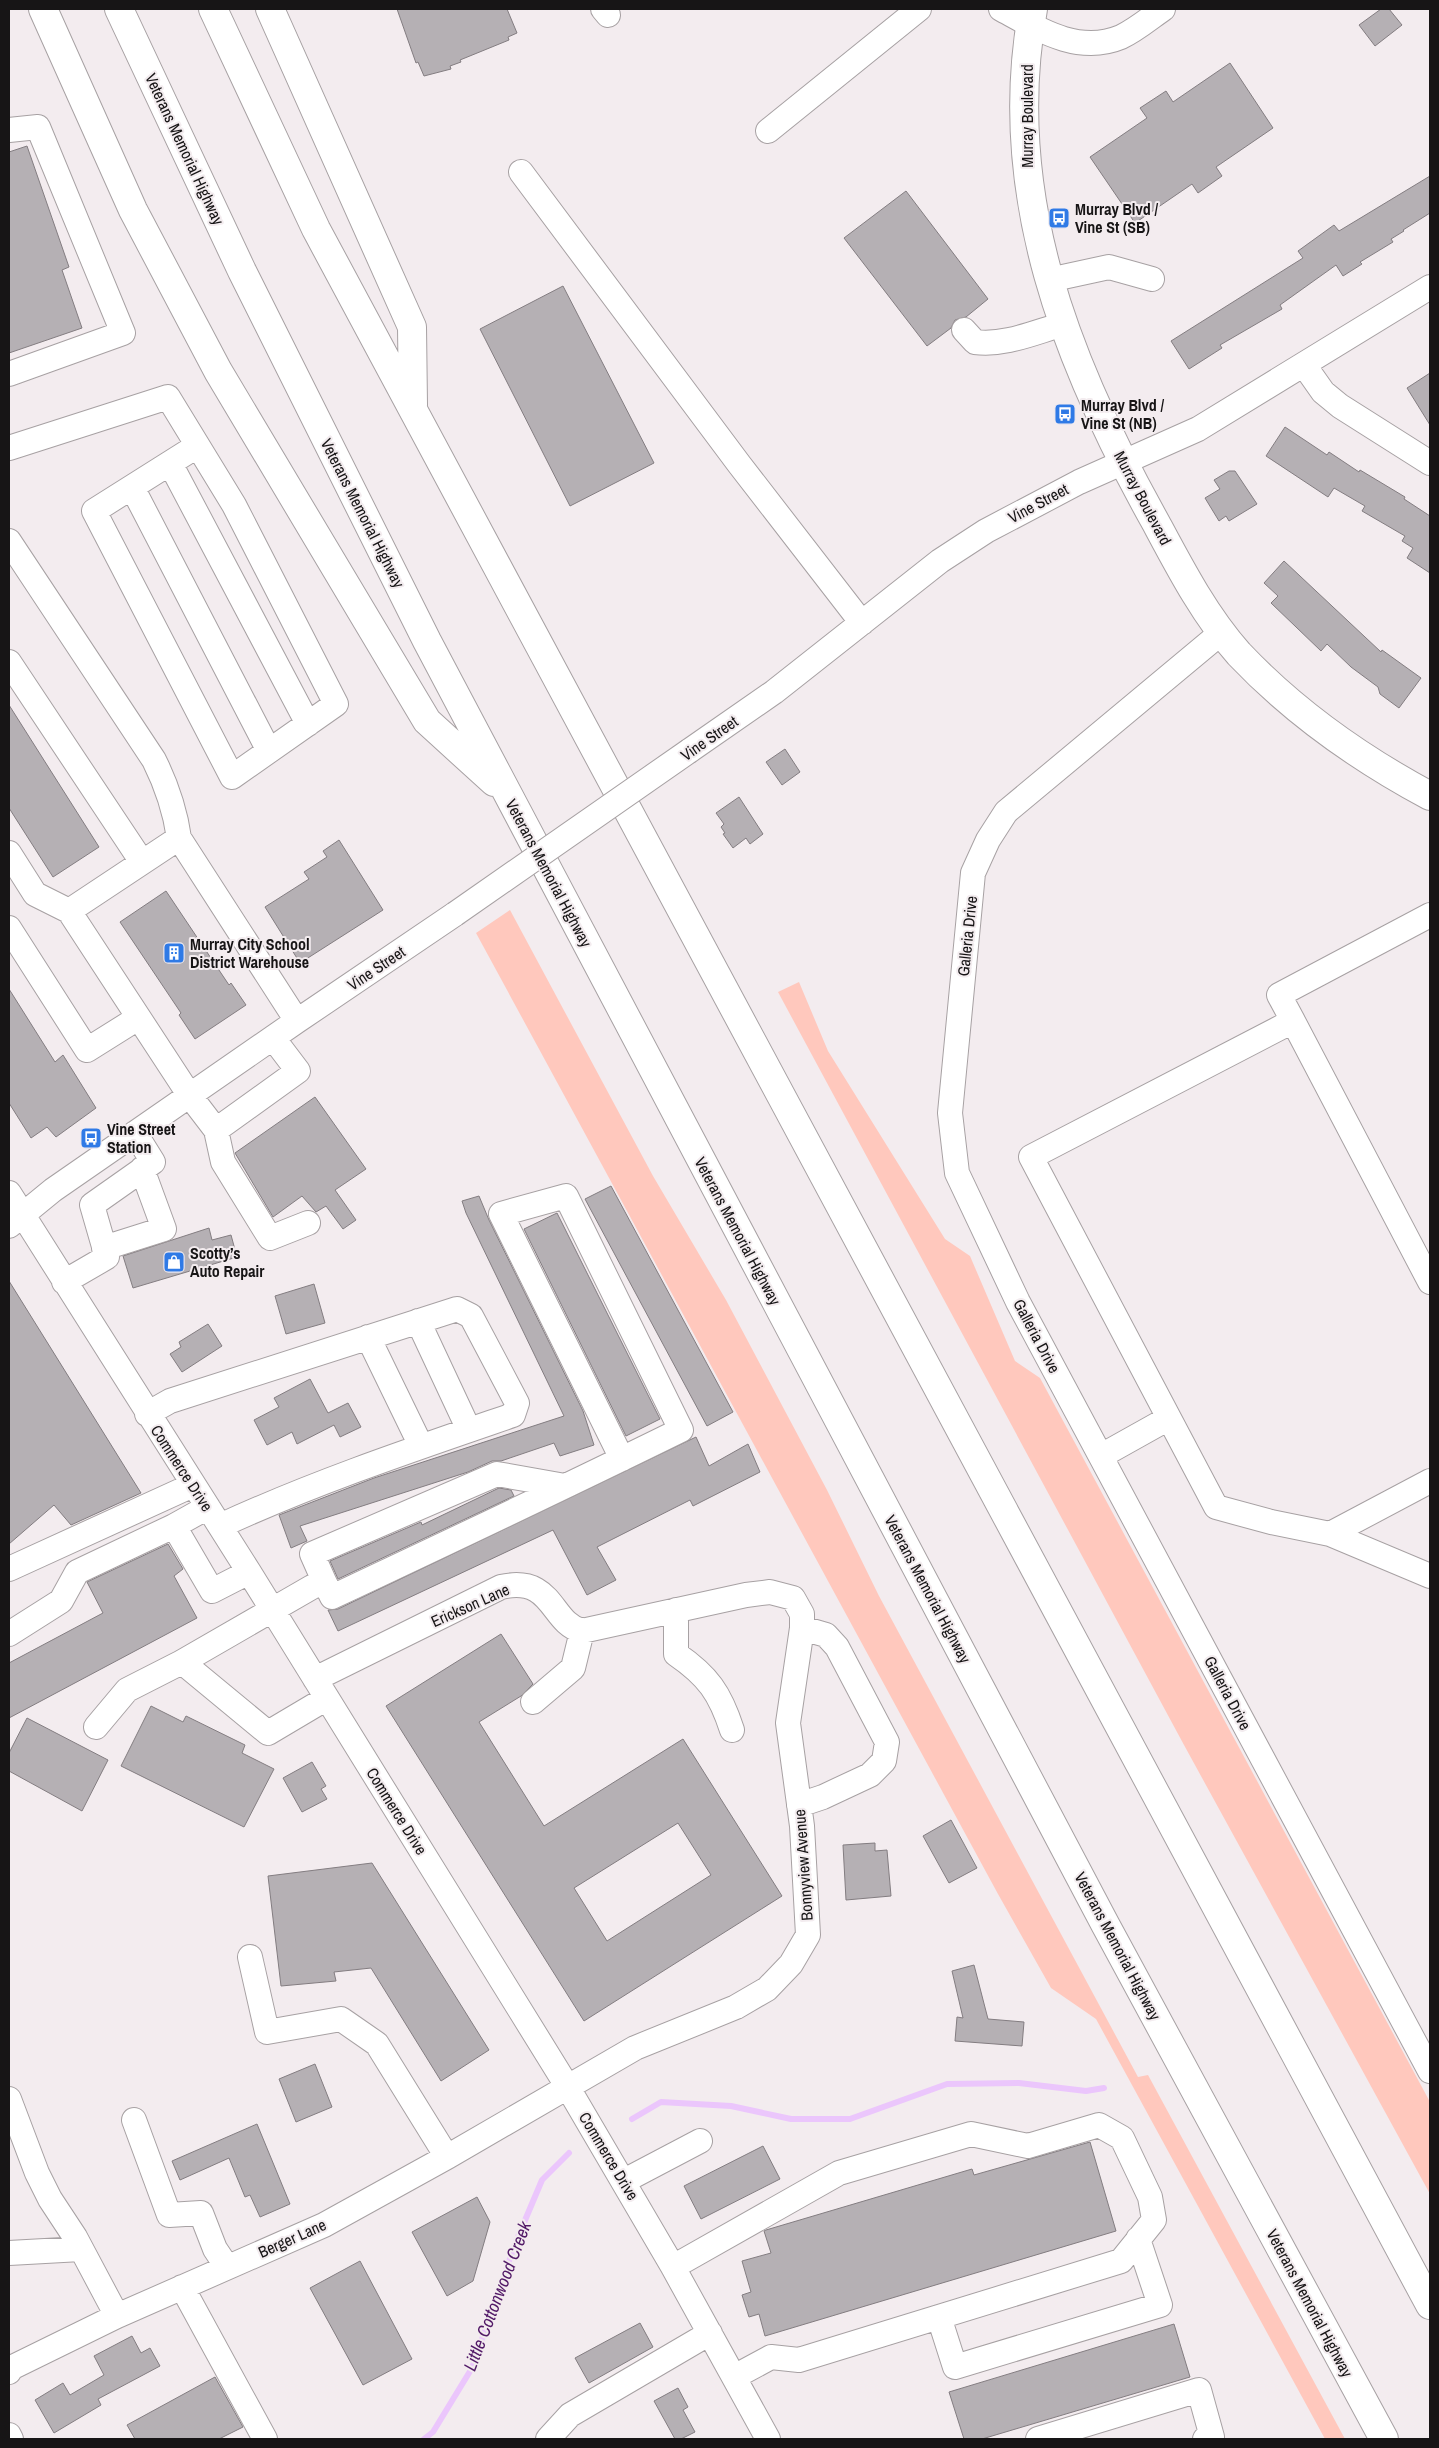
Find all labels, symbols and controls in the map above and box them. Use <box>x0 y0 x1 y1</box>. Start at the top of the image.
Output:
street label: Murray Boulevard <box>1016 64 1038 168</box>
street label: Veterans Memorial Highway <box>140 70 230 229</box>
place label: Murray Blvd / Vine St (SB) <box>1075 198 1158 238</box>
bus stop icon: Murray Blvd / Vine St (SB) <box>1047 206 1071 230</box>
place label: Murray Blvd / Vine St (NB) <box>1081 394 1164 434</box>
bus stop icon: Murray Blvd / Vine St (NB) <box>1053 402 1077 426</box>
street label: Veterans Memorial Highway <box>316 435 410 592</box>
street label: Murray Boulevard <box>1109 447 1177 549</box>
street label: Vine Street <box>1004 478 1072 528</box>
street label: Vine Street <box>676 710 742 766</box>
street label: Veterans Memorial Highway <box>501 795 598 951</box>
street label: Galleria Drive <box>952 895 982 977</box>
place label: Murray City School District Warehouse <box>190 933 310 973</box>
street label: Vine Street <box>343 940 410 995</box>
building icon: Murray City School District Warehouse <box>162 941 186 965</box>
place label: Vine Street Station <box>107 1118 176 1158</box>
bus stop icon: Vine Street Station <box>79 1126 103 1150</box>
street label: Veterans Memorial Highway <box>690 1153 787 1309</box>
place label: Scotty’s Auto Repair <box>190 1242 265 1282</box>
shop icon: Scotty’s Auto Repair <box>162 1250 186 1274</box>
street label: Galleria Drive <box>1008 1295 1066 1377</box>
street label: Commerce Drive <box>146 1420 218 1516</box>
street label: Veterans Memorial Highway <box>880 1511 977 1667</box>
street label: Erickson Lane <box>427 1578 513 1632</box>
street label: Galleria Drive <box>1199 1652 1257 1734</box>
street label: Commerce Drive <box>361 1763 433 1859</box>
street label: Bonnyview Avenue <box>788 1809 818 1921</box>
street label: Veterans Memorial Highway <box>1070 1868 1167 2024</box>
street label: Commerce Drive <box>574 2108 644 2204</box>
street label: Berger Lane <box>255 2213 329 2263</box>
water label: Little Cottonwood Creek <box>457 2217 537 2374</box>
street label: Veterans Memorial Highway <box>1262 2225 1359 2381</box>

